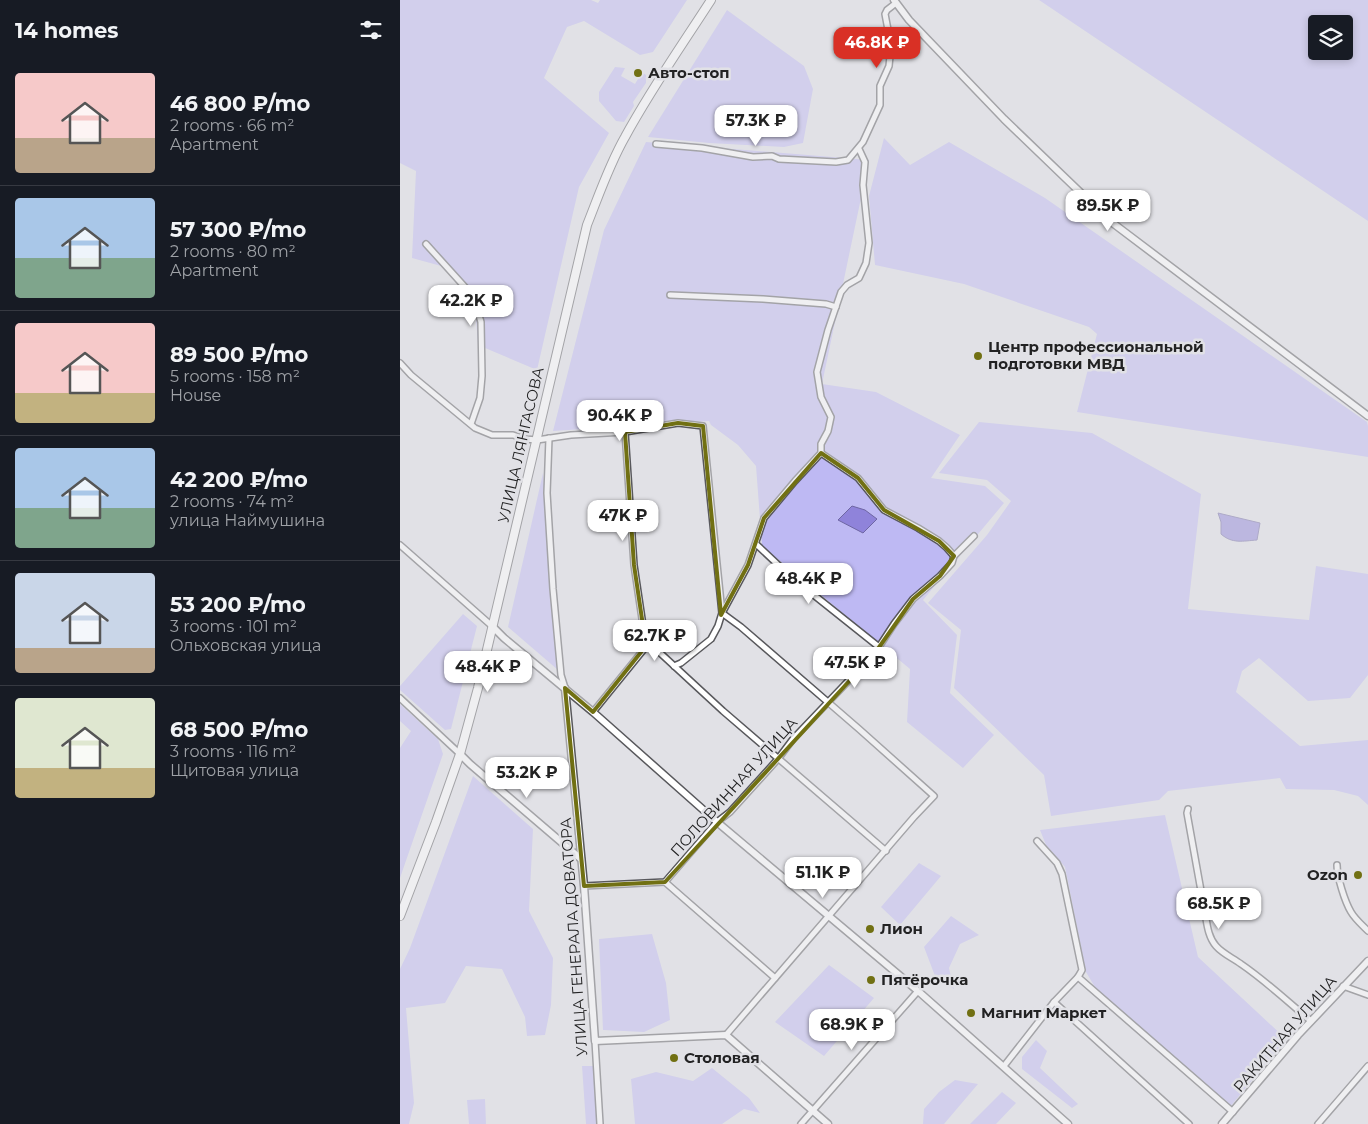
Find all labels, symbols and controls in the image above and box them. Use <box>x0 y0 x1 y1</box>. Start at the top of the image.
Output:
map controls <box>1308 15 1353 60</box>
button: layers <box>1308 15 1353 60</box>
icon: filters <box>357 16 385 44</box>
text: 14 homes <box>15 18 119 43</box>
pin: 46.8K ₽ <box>831 27 923 69</box>
text: 46.8K ₽ <box>844 33 910 52</box>
place label: Авто-стоп <box>648 63 730 82</box>
marker: Авто-стоп <box>632 67 644 79</box>
text: 46 800 ₽/mo <box>170 91 310 116</box>
icon: home <box>55 93 115 153</box>
pin: 57.3K ₽ <box>710 104 802 147</box>
text: 57.3K ₽ <box>725 111 787 130</box>
text: 2 rooms · 66 m² <box>170 116 294 135</box>
text: Apartment <box>170 135 259 154</box>
pin: 89.5K ₽ <box>1062 190 1154 232</box>
text: 89.5K ₽ <box>1076 196 1140 215</box>
text: 57 300 ₽/mo <box>170 217 306 242</box>
icon: home <box>55 218 115 278</box>
text: 2 rooms · 80 m² <box>170 242 296 261</box>
text: Apartment <box>170 261 259 280</box>
pin: 42.2K ₽ <box>425 284 517 327</box>
text: 42.2K ₽ <box>439 291 503 310</box>
place label: Центр профессиональной подготовки МВД <box>988 337 1204 373</box>
text: 89 500 ₽/mo <box>170 342 308 367</box>
icon: home <box>55 343 115 403</box>
marker: Центр профессиональной подготовки МВД <box>972 350 984 362</box>
street label: УЛИЦА ЛЯНГАСОВА <box>493 365 548 525</box>
text: 5 rooms · 158 m² <box>170 367 300 386</box>
text: House <box>170 386 221 405</box>
pin: 90.4K ₽ <box>574 400 666 442</box>
text: 90.4K ₽ <box>588 406 652 425</box>
text: 42 200 ₽/mo <box>170 467 308 492</box>
icon: home <box>55 468 115 528</box>
text: 2 rooms · 74 m² <box>170 492 294 511</box>
pin: 47K ₽ <box>588 500 658 542</box>
text: 47K ₽ <box>598 506 648 525</box>
text: улица Наймушина <box>170 511 325 530</box>
pin: 48.4K ₽ <box>763 562 855 605</box>
text: 48.4K ₽ <box>776 569 842 588</box>
text: 53 200 ₽/mo <box>170 592 306 617</box>
icon: home <box>55 593 115 653</box>
text: 3 rooms · 101 m² <box>170 617 297 636</box>
pin: 62.7K ₽ <box>609 620 701 662</box>
text: 62.7K ₽ <box>624 626 686 645</box>
text: Ольховская улица <box>170 636 321 655</box>
pin: 47.5K ₽ <box>809 646 901 689</box>
pin: 48.4K ₽ <box>442 650 534 693</box>
text: 47.5K ₽ <box>824 653 886 672</box>
text: 48.4K ₽ <box>455 657 521 676</box>
street label: ПОЛОВИННАЯ УЛИЦА <box>666 713 801 860</box>
text: 68 500 ₽/mo <box>170 717 308 742</box>
icon: home <box>55 718 115 778</box>
text: 3 rooms · 116 m² <box>170 742 296 761</box>
pin: 53.2K ₽ <box>481 756 573 799</box>
text: Щитовая улица <box>170 761 299 780</box>
text: 53.2K ₽ <box>496 763 558 782</box>
street label: УЛИЦА ГЕНЕРАЛА ДОВАТОРА <box>556 817 591 1057</box>
pin: 51.1K ₽ <box>777 856 869 899</box>
text: 51.1K ₽ <box>796 863 850 882</box>
place label: Ozon <box>1307 865 1348 884</box>
marker: Ozon <box>1352 869 1364 881</box>
pin: 68.5K ₽ <box>1173 888 1265 930</box>
text: 68.5K ₽ <box>1187 894 1251 913</box>
place label: Лион <box>880 919 923 938</box>
marker: Лион <box>864 923 876 935</box>
place label: Пятёрочка <box>881 970 968 989</box>
street label: РАКИТНАЯ УЛИЦА <box>1229 972 1340 1096</box>
marker: Пятёрочка <box>865 974 877 986</box>
place label: Магнит Маркет <box>981 1003 1106 1022</box>
marker: Магнит Маркет <box>965 1007 977 1019</box>
pin: 68.9K ₽ <box>806 1008 898 1051</box>
text: 68.9K ₽ <box>820 1015 884 1034</box>
place label: Столовая <box>684 1048 760 1067</box>
marker: Столовая <box>668 1052 680 1064</box>

